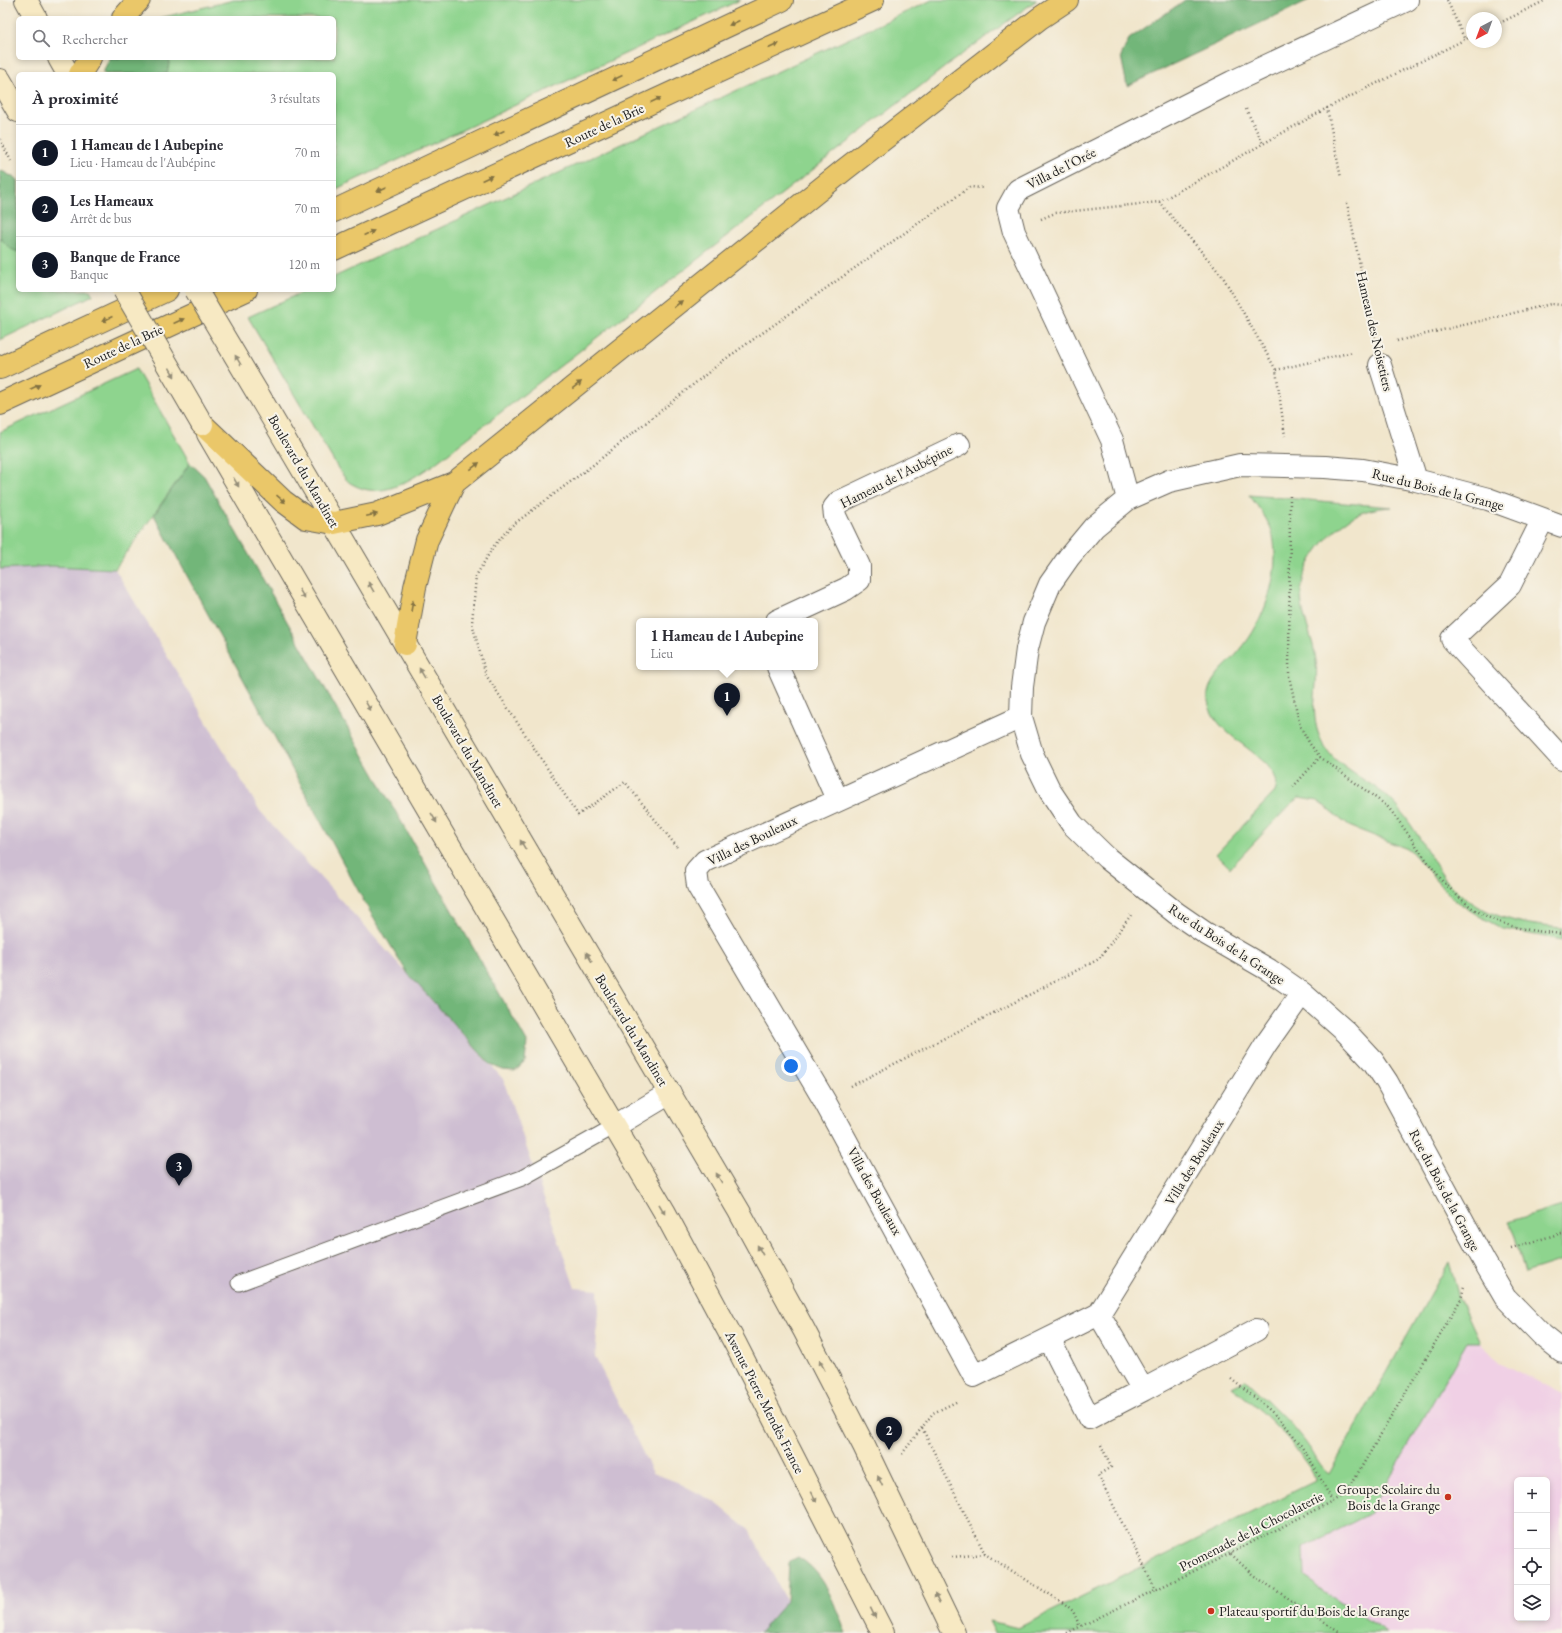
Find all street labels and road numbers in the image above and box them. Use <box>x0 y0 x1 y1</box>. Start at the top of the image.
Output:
street label: Route de la Brie <box>561 98 647 151</box>
street label: Villa de l'Orée <box>1023 143 1099 193</box>
street label: Hameau des Noisetiers <box>1352 269 1398 393</box>
street label: Route de la Brie <box>80 319 166 372</box>
street label: Boulevard du Mandinet <box>264 411 344 531</box>
street label: Hameau de l'Aubépine <box>837 440 956 512</box>
street label: Rue du Bois de la Grange <box>1370 464 1506 514</box>
street label: Boulevard du Mandinet <box>428 691 508 811</box>
street label: Villa des Bouleaux <box>704 810 800 870</box>
street label: Rue du Bois de la Grange <box>1165 900 1289 989</box>
street label: Boulevard du Mandinet <box>591 971 673 1090</box>
street label: Villa des Bouleaux <box>1160 1116 1228 1208</box>
street label: Rue du Bois de la Grange <box>1405 1126 1485 1254</box>
street label: Villa des Bouleaux <box>843 1144 907 1238</box>
street label: Avenue Pierre Mendès France <box>721 1327 809 1477</box>
street label: Promenade de la Chocolaterie <box>1176 1486 1327 1575</box>

